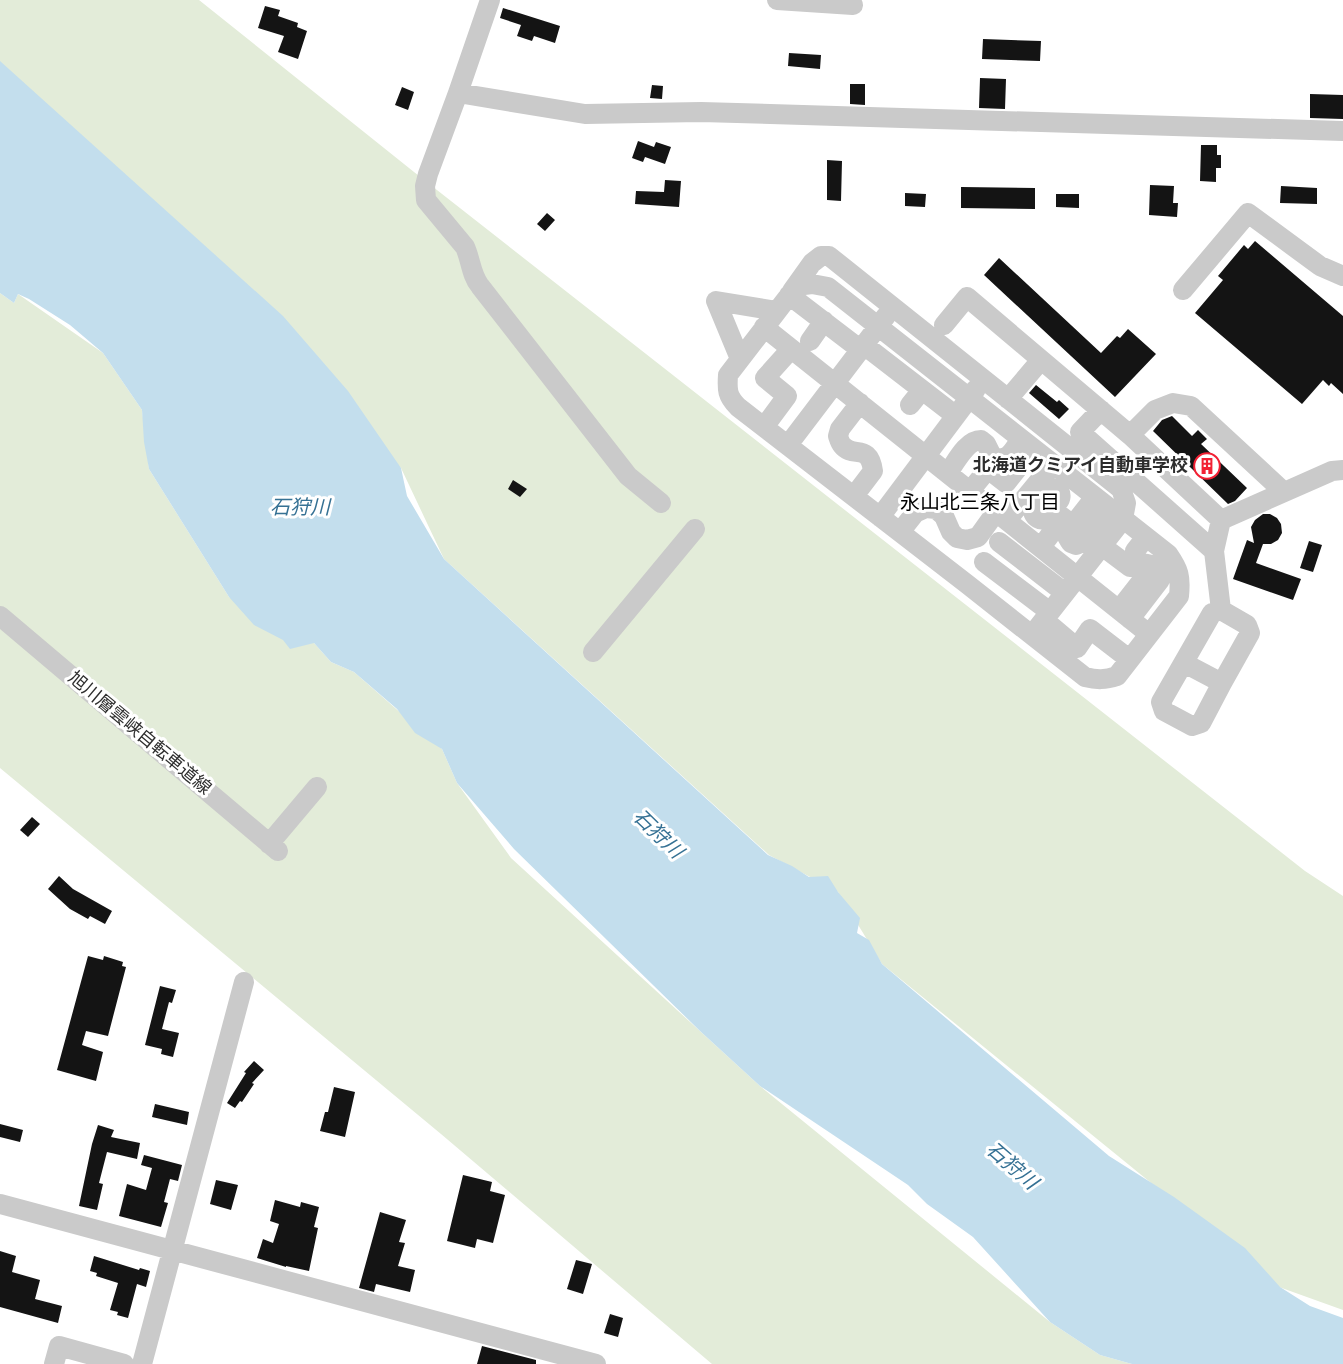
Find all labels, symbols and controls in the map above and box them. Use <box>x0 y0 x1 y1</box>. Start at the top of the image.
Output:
building icon: 北海道クミアイ自動車学校 <box>1192 451 1222 481</box>
place label: 北海道クミアイ自動車学校 <box>973 455 1188 478</box>
district label: 永山北三条八丁目 <box>900 491 1060 517</box>
water label: 石狩川 <box>270 496 332 522</box>
street label: 旭川層雲峡自転車道線 <box>63 667 215 801</box>
water label: 石狩川 <box>626 805 689 867</box>
water label: 石狩川 <box>980 1138 1044 1198</box>

